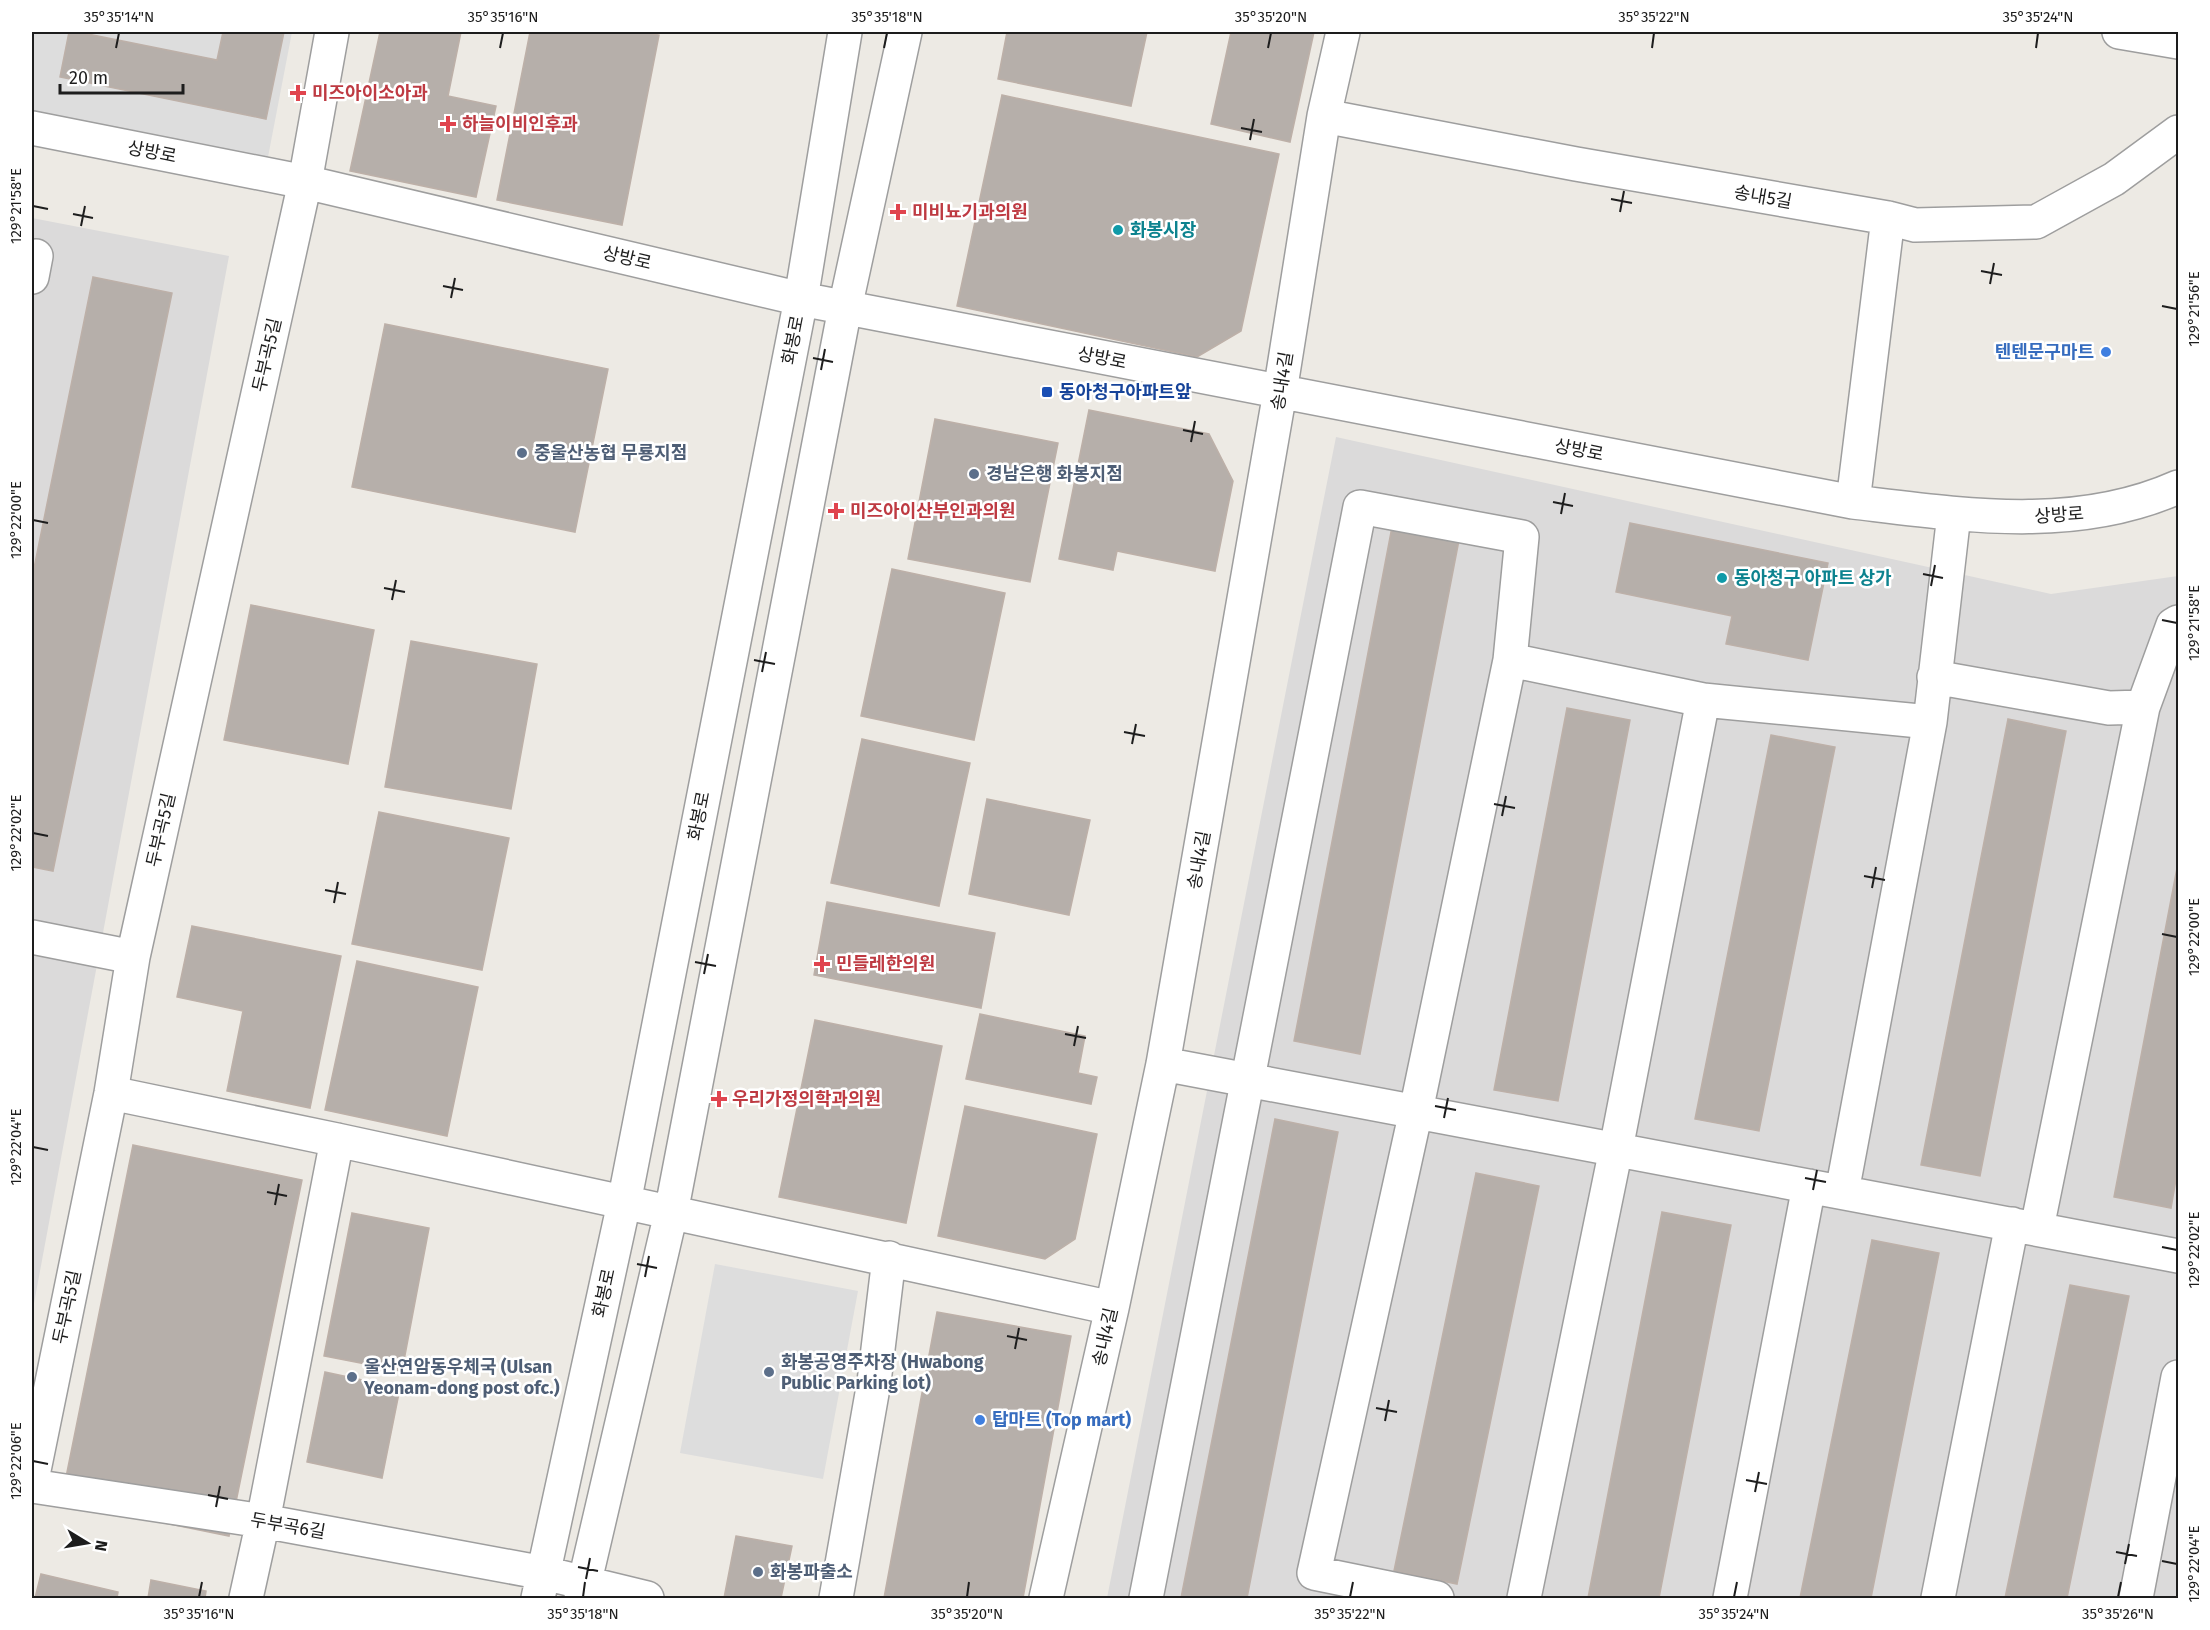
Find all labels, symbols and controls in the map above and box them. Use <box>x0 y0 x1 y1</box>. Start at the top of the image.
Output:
text: 35°35'14"N <box>84 8 154 26</box>
text: 35°35'16"N <box>468 8 538 26</box>
text: 35°35'18"N <box>851 8 923 26</box>
text: 35°35'20"N <box>1235 8 1307 26</box>
text: 35°35'22"N <box>1618 8 1690 26</box>
text: 35°35'24"N <box>2002 8 2074 26</box>
scale bar <box>60 57 183 95</box>
text: 20 m <box>69 67 108 89</box>
place label: 미즈아이소아과 <box>312 82 428 104</box>
marker: 미즈아이소아과 <box>289 84 307 102</box>
place label: 하늘이비인후과 <box>462 113 578 135</box>
marker: 하늘이비인후과 <box>439 115 457 133</box>
street label: 상방로 <box>126 136 178 168</box>
text: 129°21'58"E <box>7 168 25 244</box>
street label: 송내5길 <box>1732 181 1794 213</box>
place label: 미비뇨기과의원 <box>912 201 1028 223</box>
marker: 미비뇨기과의원 <box>889 203 907 221</box>
place label: 화봉시장 <box>1130 219 1197 241</box>
marker: 화봉시장 <box>1111 223 1125 237</box>
street label: 상방로 <box>600 242 654 274</box>
text: 129°21'56"E <box>2185 271 2203 347</box>
street label: 화봉로 <box>777 314 809 366</box>
street label: 두부곡5길 <box>248 316 286 394</box>
place label: 텐텐문구마트 <box>1995 341 2094 363</box>
street label: 상방로 <box>1076 342 1128 374</box>
marker: 텐텐문구마트 <box>2099 345 2113 359</box>
street label: 송내4길 <box>1266 350 1298 412</box>
place label: 동아청구아파트앞 <box>1059 381 1192 403</box>
marker: 동아청구아파트앞 <box>1040 385 1054 399</box>
street label: 상방로 <box>1553 434 1605 466</box>
place label: 중울산농협 무룡지점 <box>534 442 687 464</box>
marker: 중울산농협 무룡지점 <box>515 446 529 460</box>
place label: 경남은행 화봉지점 <box>986 463 1123 485</box>
marker: 경남은행 화봉지점 <box>967 467 981 481</box>
text: 129°22'00"E <box>7 481 25 559</box>
place label: 미즈아이산부인과의원 <box>850 500 1016 522</box>
marker: 미즈아이산부인과의원 <box>827 502 845 520</box>
street label: 상방로 <box>2033 502 2085 528</box>
place label: 동아청구 아파트 상가 <box>1734 567 1892 589</box>
marker: 동아청구 아파트 상가 <box>1715 571 1729 585</box>
text: 129°21'58"E <box>2185 585 2203 661</box>
street label: 화봉로 <box>683 790 715 842</box>
street label: 두부곡5길 <box>142 791 180 869</box>
text: 129°22'02"E <box>7 794 25 872</box>
street label: 송내4길 <box>1183 829 1215 891</box>
text: 129°22'00"E <box>2185 898 2203 976</box>
place label: 민들레한의원 <box>836 953 935 975</box>
marker: 민들레한의원 <box>813 955 831 973</box>
place label: 우리가정의학과의원 <box>732 1088 881 1110</box>
marker: 우리가정의학과의원 <box>710 1090 728 1108</box>
text: 129°22'04"E <box>7 1108 25 1186</box>
text: 129°22'02"E <box>2185 1211 2203 1289</box>
street label: 화봉로 <box>588 1266 620 1320</box>
street label: 두부곡5길 <box>48 1268 86 1346</box>
street label: 송내4길 <box>1088 1306 1122 1368</box>
place label: 화봉공영주차장 (Hwabong Public Parking lot) <box>781 1351 984 1394</box>
place label: 울산연암동우체국 (Ulsan Yeonam-dong post ofc.) <box>363 1356 560 1399</box>
marker: 화봉공영주차장 (Hwabong Public Parking lot) <box>762 1365 776 1379</box>
marker: 울산연암동우체국 (Ulsan Yeonam-dong post ofc.) <box>345 1370 359 1384</box>
place label: 탑마트 (Top mart) <box>992 1409 1131 1431</box>
marker: 탑마트 (Top mart) <box>973 1413 987 1427</box>
text: 129°22'06"E <box>7 1422 25 1500</box>
street label: 두부곡6길 <box>249 1509 327 1543</box>
north arrow <box>57 1513 117 1573</box>
text: 129°22'04"E <box>2185 1525 2203 1603</box>
text: N <box>91 1539 112 1553</box>
place label: 화봉파출소 <box>770 1561 853 1583</box>
marker: 화봉파출소 <box>751 1565 765 1579</box>
text: 35°35'16"N <box>164 1605 234 1623</box>
text: 35°35'18"N <box>547 1605 619 1623</box>
text: 35°35'20"N <box>931 1605 1003 1623</box>
text: 35°35'22"N <box>1314 1605 1386 1623</box>
text: 35°35'24"N <box>1698 1605 1770 1623</box>
text: 35°35'26"N <box>2082 1605 2154 1623</box>

